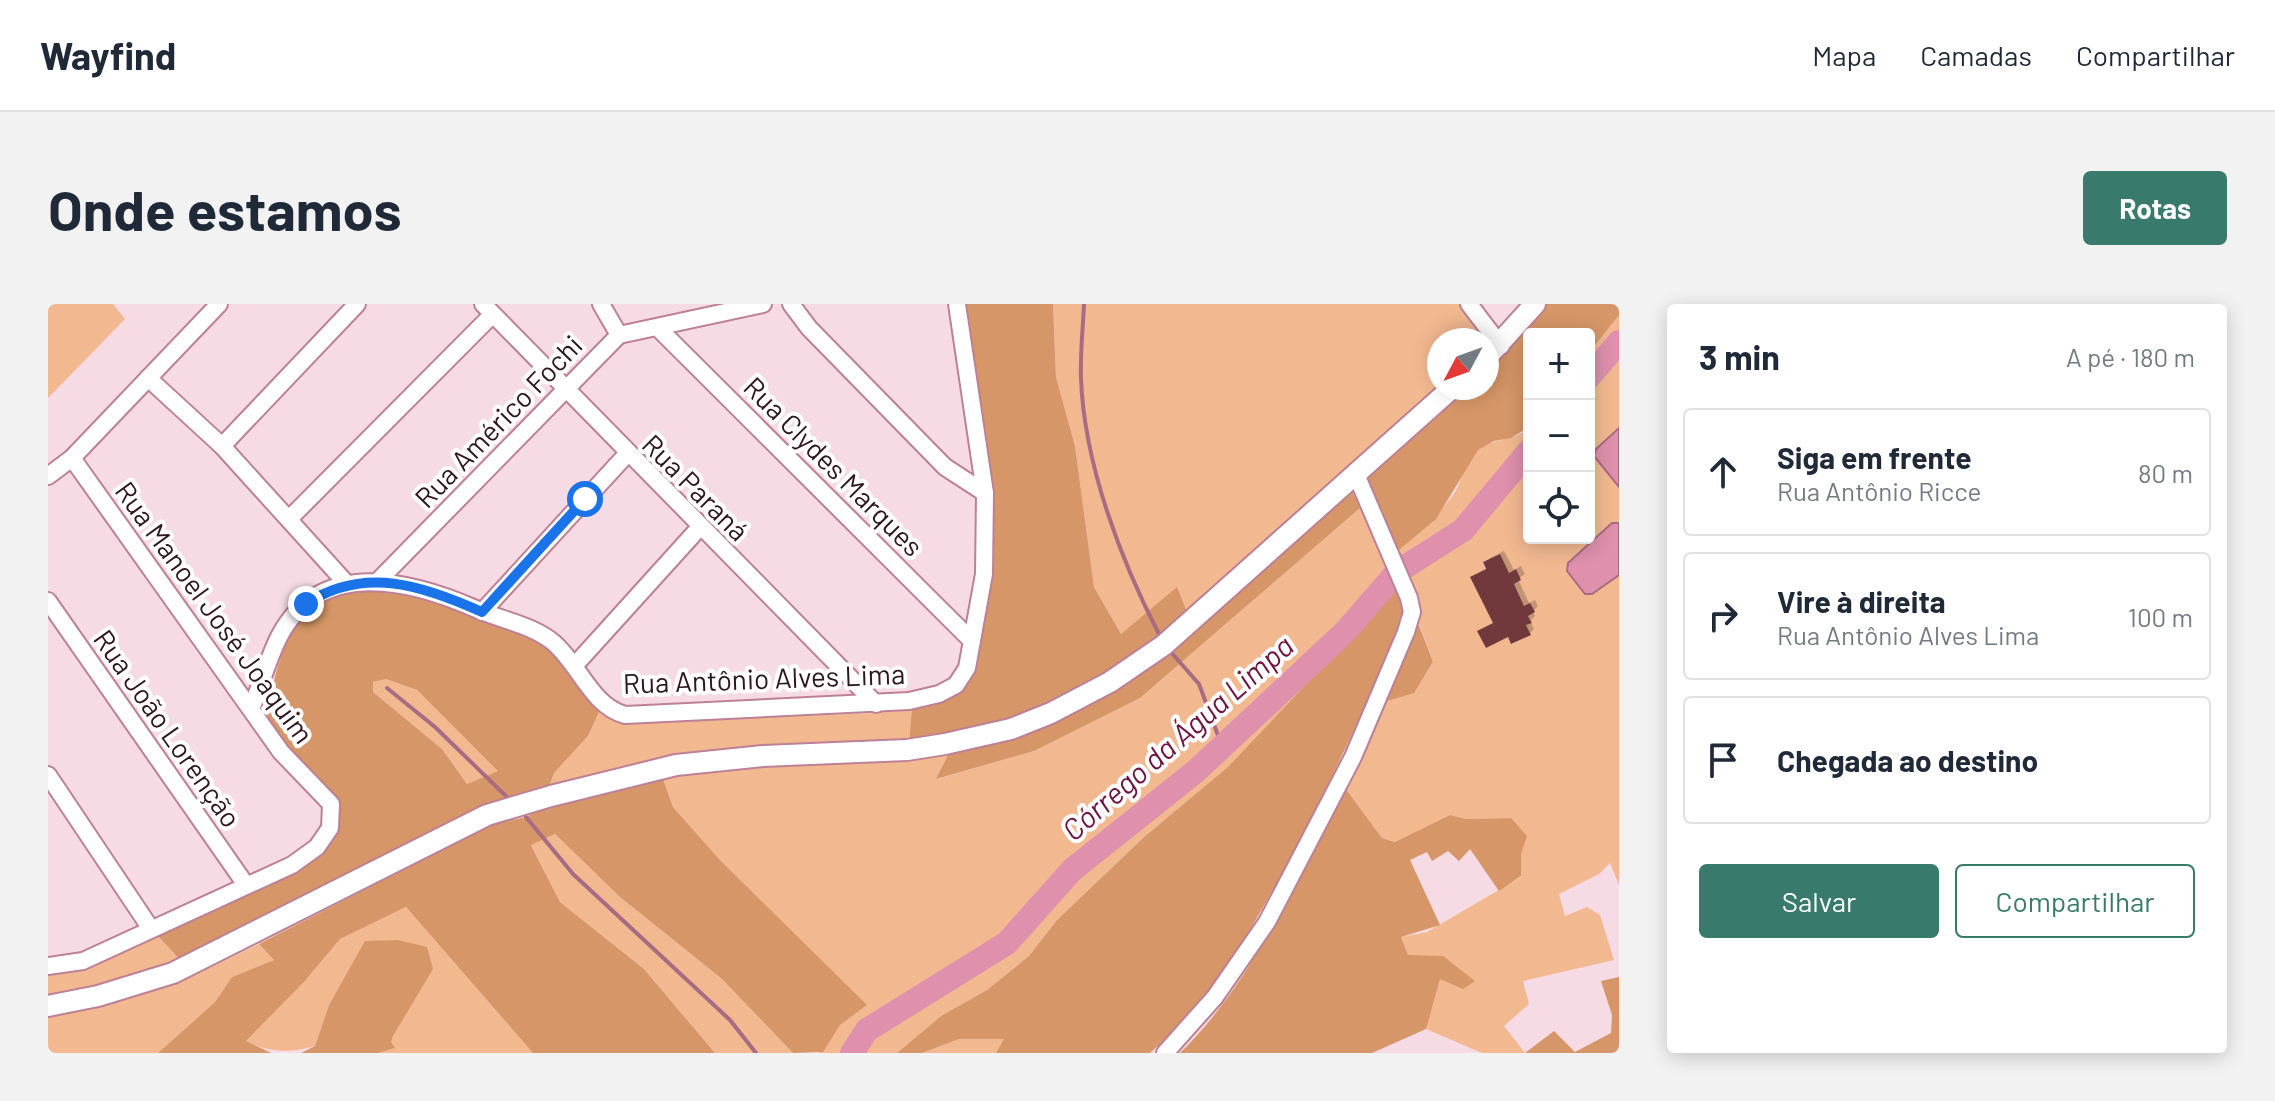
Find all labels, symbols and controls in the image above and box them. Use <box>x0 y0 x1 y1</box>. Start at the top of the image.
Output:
text: Wayfind <box>40 32 176 78</box>
text: Mapa <box>1812 38 1876 72</box>
text: Camadas <box>1920 38 2032 72</box>
text: Compartilhar <box>2076 38 2235 72</box>
button: Rotas <box>2083 171 2227 245</box>
text: Onde estamos <box>48 175 402 242</box>
street label: Rua Américo Fochi <box>407 328 589 514</box>
north arrow <box>1427 328 1499 400</box>
map controls <box>1523 328 1595 544</box>
button: + <box>1523 328 1595 400</box>
text: 3 min <box>1699 336 1780 377</box>
text: A pé · 180 m <box>2066 341 2195 372</box>
street label: Rua Clydes Marques <box>737 369 931 563</box>
button: − <box>1523 400 1595 472</box>
street label: Rua Paraná <box>636 427 756 547</box>
text: Siga em frente <box>1777 439 1972 475</box>
icon: ahead <box>1701 450 1745 494</box>
text: 80 m <box>2138 457 2193 488</box>
button: locate <box>1523 472 1595 544</box>
street label: Rua Manoel José Joaquim <box>109 474 321 750</box>
text: Rua Antônio Ricce <box>1777 475 1981 506</box>
route start <box>567 481 603 517</box>
text: Vire à direita <box>1777 583 1946 619</box>
route end <box>288 586 324 622</box>
icon: right <box>1701 594 1745 638</box>
text: 100 m <box>2128 601 2193 632</box>
text: Rua Antônio Alves Lima <box>1777 619 2039 650</box>
street label: Rua João Lorenção <box>87 623 249 833</box>
water label: Córrego da Água Limpa <box>1054 627 1300 847</box>
street label: Rua Antônio Alves Lima <box>622 656 906 700</box>
icon: arrive <box>1701 738 1745 782</box>
text: Chegada ao destino <box>1777 742 2038 778</box>
button: Salvar <box>1699 864 1939 938</box>
button: Compartilhar <box>1955 864 2195 938</box>

